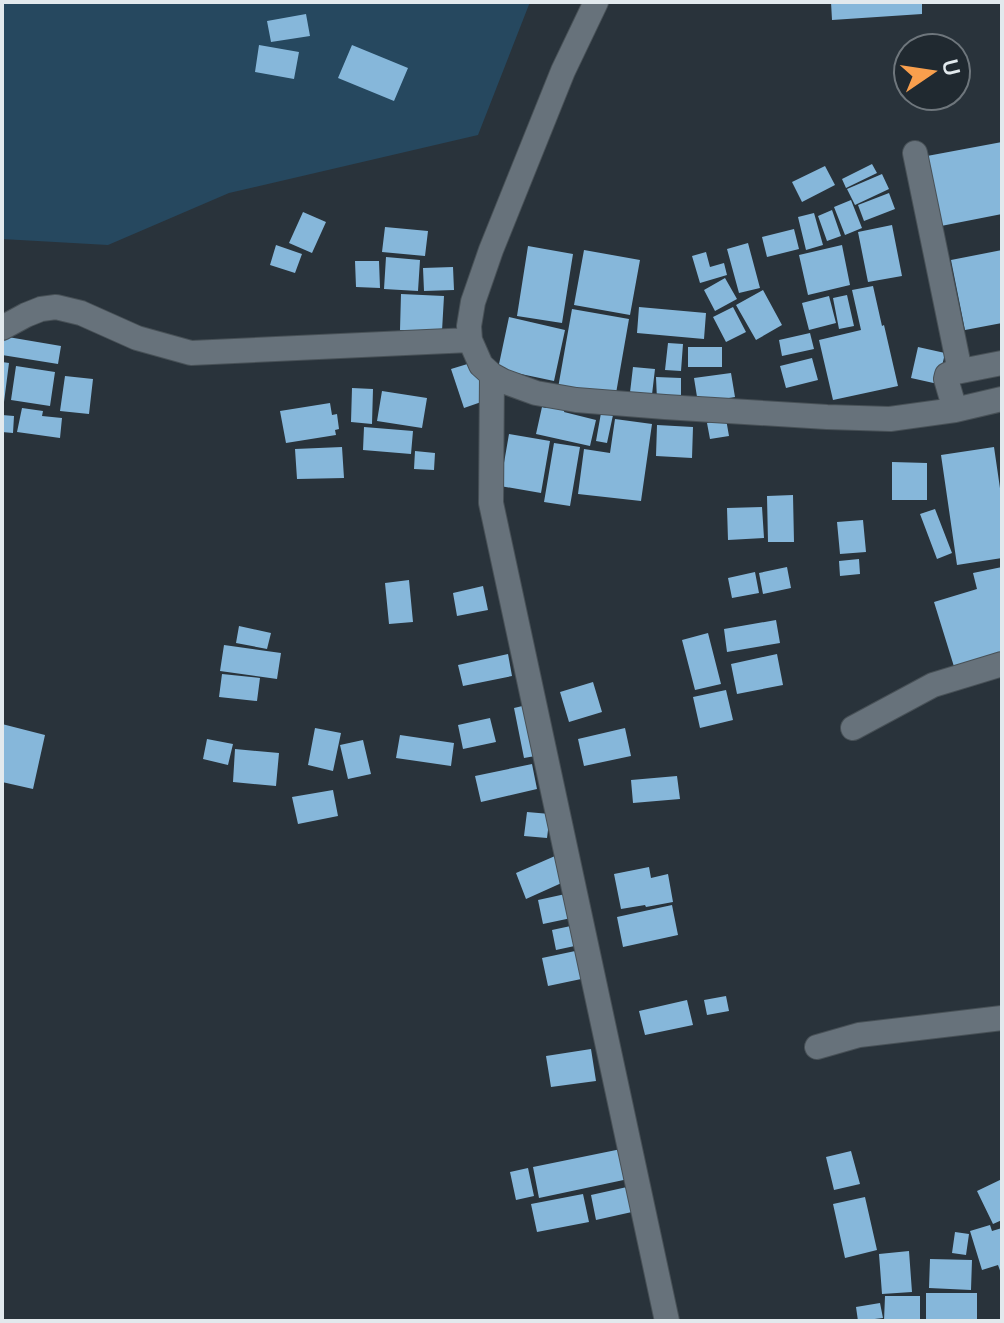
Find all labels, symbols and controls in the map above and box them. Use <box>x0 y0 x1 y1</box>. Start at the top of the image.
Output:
north arrow <box>892 32 972 112</box>
text: U <box>936 56 967 79</box>

